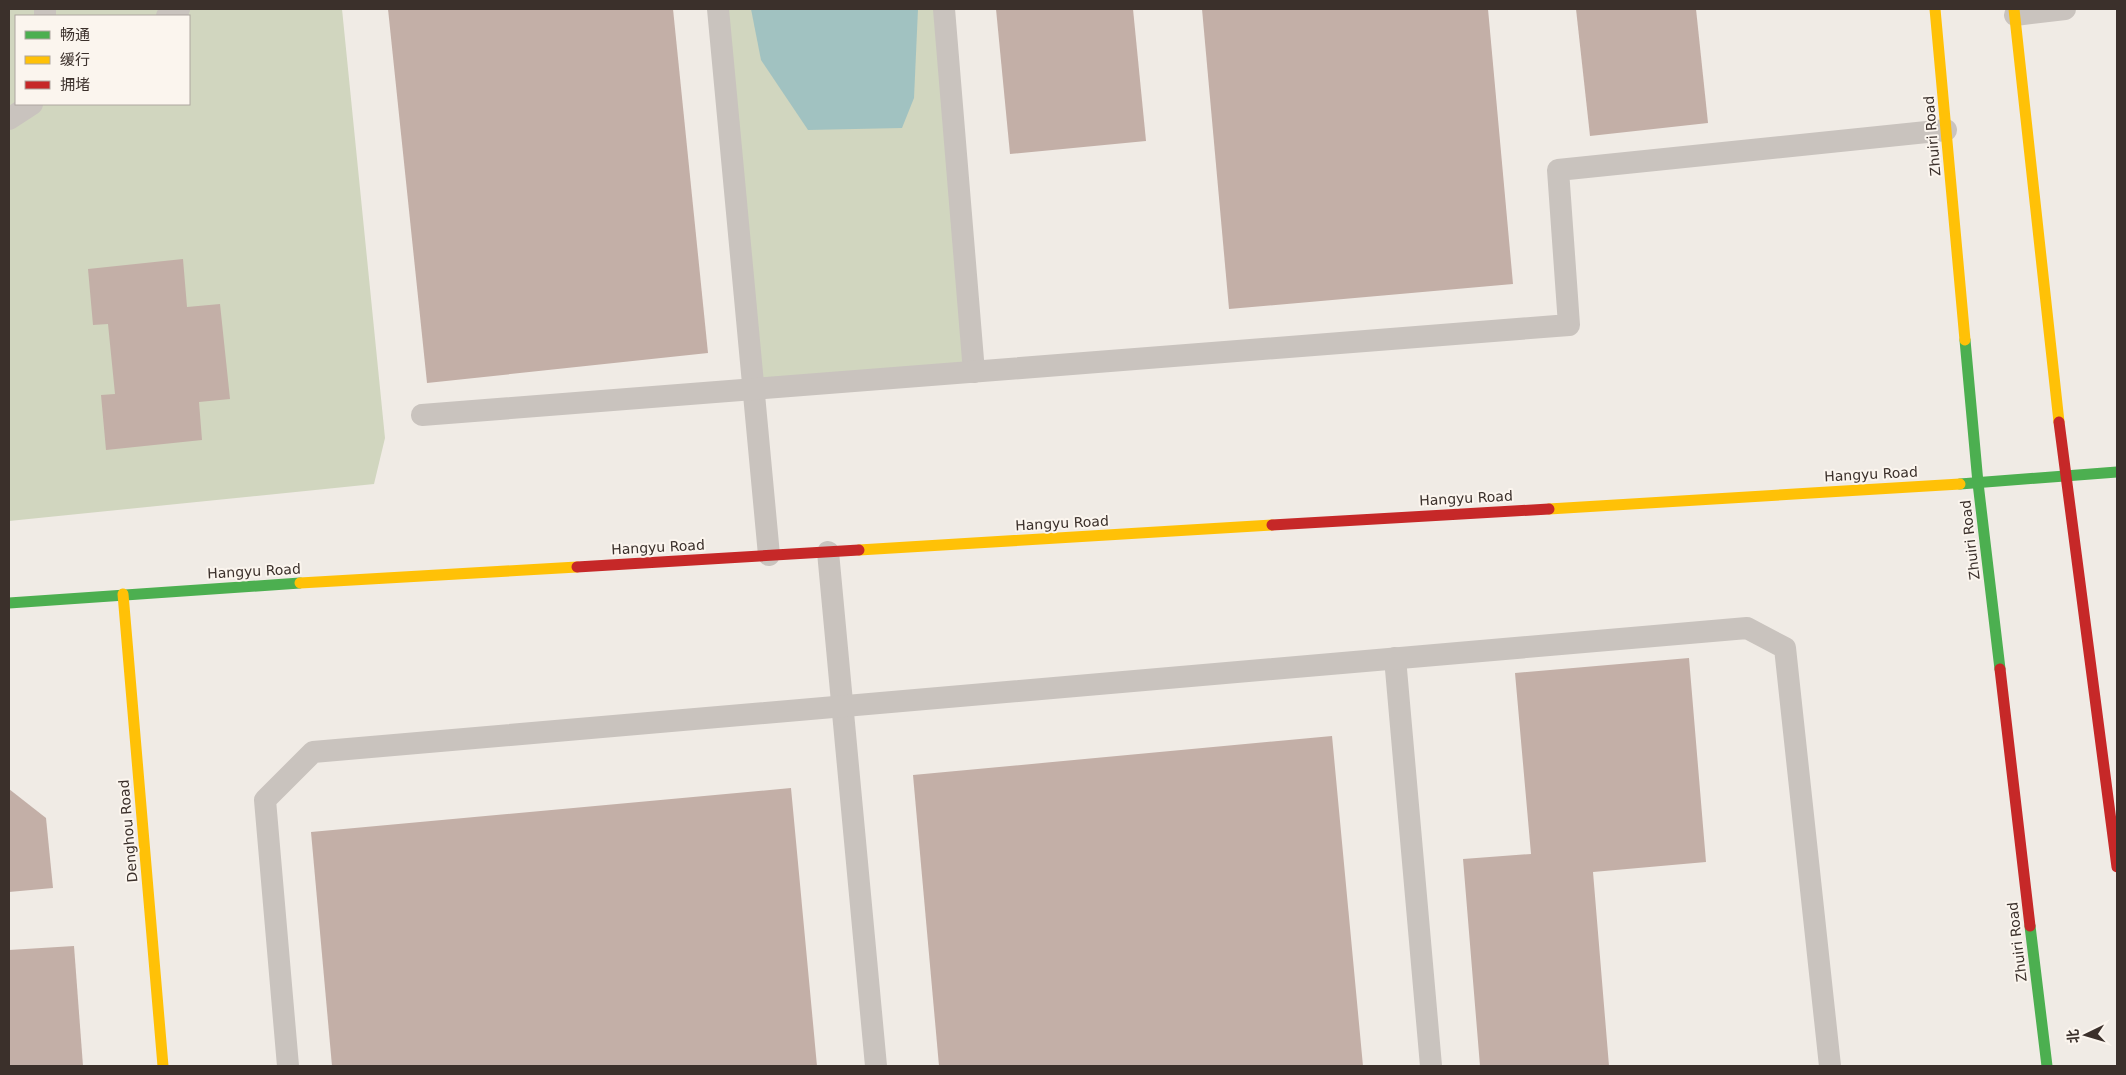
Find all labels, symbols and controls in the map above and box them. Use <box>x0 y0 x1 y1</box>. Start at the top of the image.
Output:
legend <box>15 15 190 105</box>
text: 畅通 <box>60 26 90 44</box>
text: 缓行 <box>60 51 90 69</box>
text: 拥堵 <box>60 76 90 94</box>
street label: Zhuiri Road <box>1921 95 1943 177</box>
street label: Hangyu Road <box>1824 464 1918 484</box>
street label: Hangyu Road <box>1419 488 1513 508</box>
street label: Zhuiri Road <box>1957 499 1983 581</box>
street label: Hangyu Road <box>1015 513 1109 533</box>
street label: Hangyu Road <box>611 537 705 557</box>
street label: Hangyu Road <box>207 561 301 581</box>
street label: Denghou Road <box>116 779 140 883</box>
street label: Zhuiri Road <box>2004 901 2030 983</box>
north arrow <box>2061 1010 2111 1060</box>
text: 北 <box>2064 1028 2082 1044</box>

